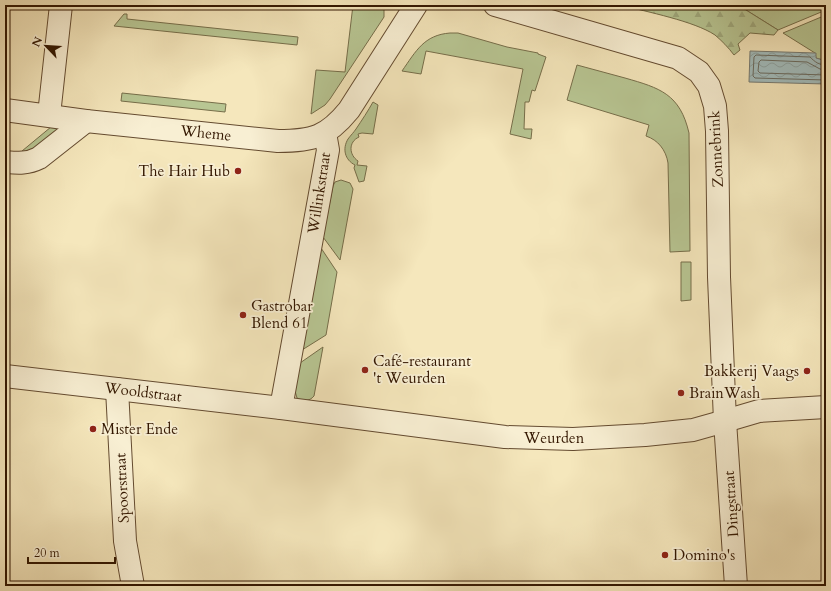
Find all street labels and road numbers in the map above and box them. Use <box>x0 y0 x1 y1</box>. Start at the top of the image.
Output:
street label: Zonnebrink <box>704 110 728 188</box>
street label: Wheme <box>179 120 233 146</box>
street label: Willinkstraat <box>303 151 335 236</box>
street label: Wooldstraat <box>102 377 183 407</box>
street label: Weurden <box>523 428 585 448</box>
street label: Spoorstraat <box>110 452 134 524</box>
street label: Dingstraat <box>719 470 743 538</box>

